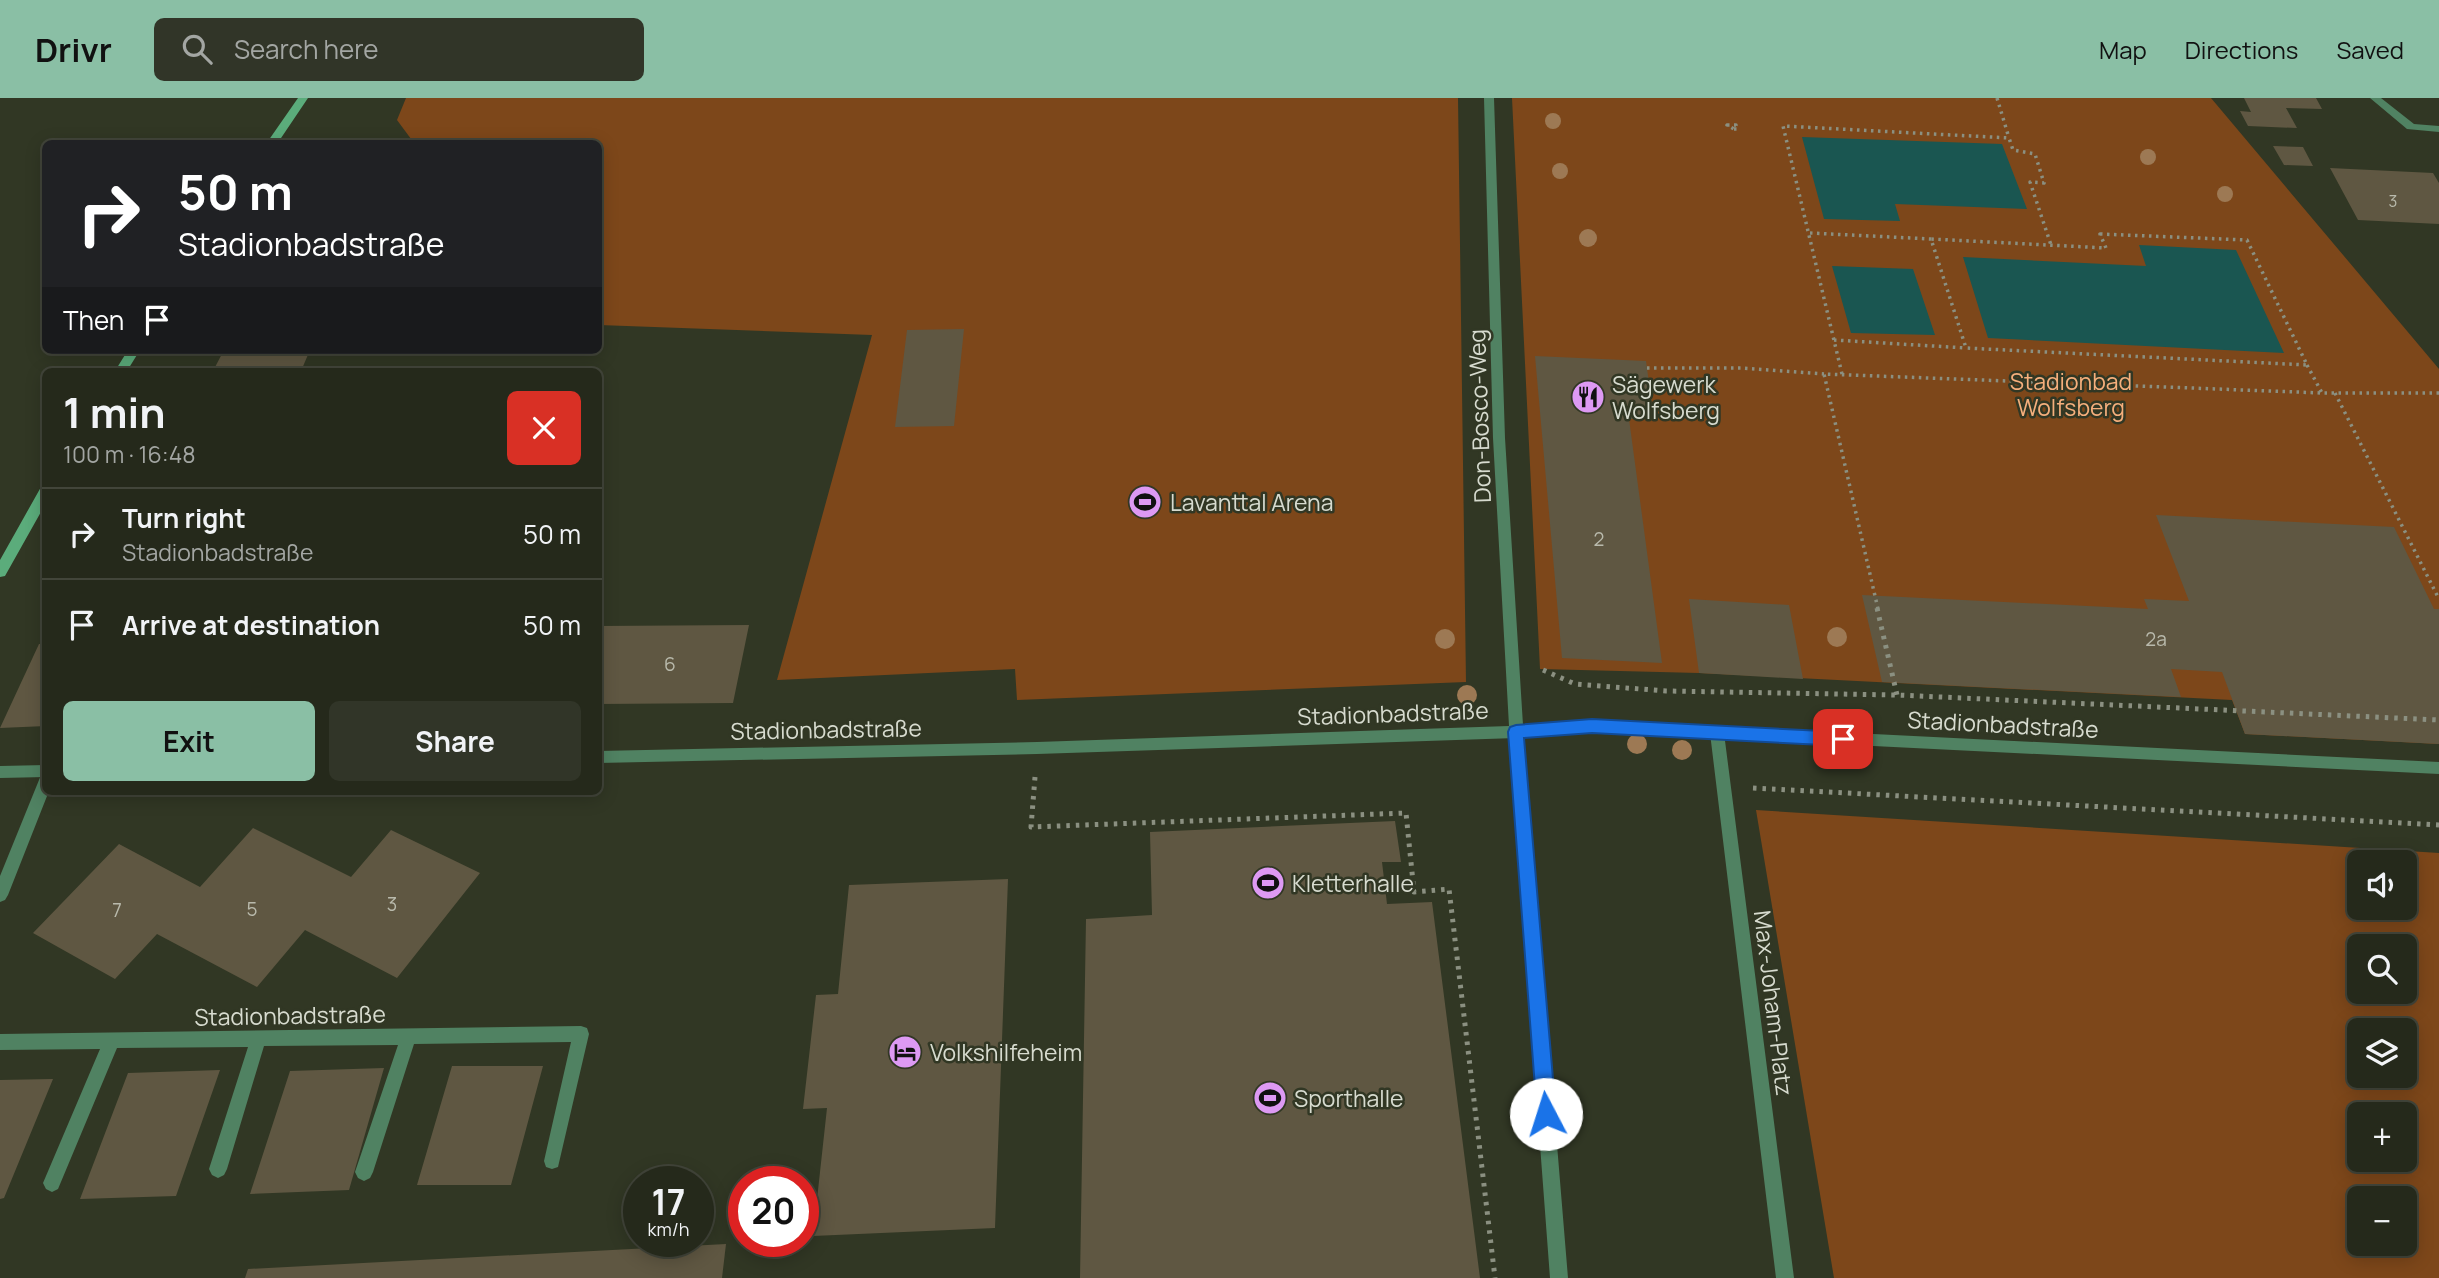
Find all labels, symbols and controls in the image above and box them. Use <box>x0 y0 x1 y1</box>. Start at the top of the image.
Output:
search box <box>154 18 644 81</box>
text: Drivr <box>35 27 112 72</box>
icon: search <box>178 30 216 68</box>
text: Search here <box>234 31 378 67</box>
text: Map <box>2099 33 2147 66</box>
text: Directions <box>2185 33 2298 66</box>
text: Saved <box>2336 33 2404 66</box>
text: 50 m <box>178 158 293 225</box>
icon: right <box>63 168 154 259</box>
house number: 3 <box>2389 190 2397 212</box>
text: Stadionbadstraße <box>178 222 445 266</box>
icon: arrive <box>138 301 176 339</box>
text: Then <box>63 302 124 338</box>
street label: Don-Bosco-Weg <box>1460 329 1498 503</box>
park label: Stadionbad Wolfsberg <box>2010 365 2132 423</box>
place label: Sägewerk Wolfsberg <box>1612 368 1720 426</box>
restaurant icon: Sägewerk Wolfsberg <box>1569 378 1607 416</box>
text: 1 min <box>63 383 166 441</box>
button: close <box>507 391 581 465</box>
text: 100 m · 16:48 <box>63 438 196 470</box>
sports icon: Lavanttal Arena <box>1126 483 1164 521</box>
place label: Lavanttal Arena <box>1170 486 1333 518</box>
text: Turn right <box>122 500 246 536</box>
icon: right <box>63 515 101 553</box>
text: 50 m <box>523 516 581 552</box>
house number: 2 <box>1594 526 1604 552</box>
text: Stadionbadstraße <box>122 536 314 568</box>
icon: arrive <box>63 606 101 644</box>
text: Arrive at destination <box>122 607 380 643</box>
text: 50 m <box>523 607 581 643</box>
house number: 2a <box>2145 626 2167 652</box>
house number: 6 <box>664 651 676 677</box>
street label: Stadionbadstraße <box>1297 694 1489 732</box>
button: Exit <box>63 701 315 781</box>
button: Share <box>329 701 581 781</box>
street label: Stadionbadstraße <box>1907 703 2099 745</box>
pin <box>1813 709 1873 769</box>
street label: Stadionbadstraße <box>730 711 922 747</box>
icon: arrive <box>1824 720 1862 758</box>
map controls <box>2347 850 2417 1256</box>
button: sound <box>2347 850 2417 920</box>
sports icon: Kletterhalle <box>1249 864 1287 902</box>
place label: Kletterhalle <box>1292 867 1414 899</box>
house number: 3 <box>387 891 397 917</box>
house number: 5 <box>247 896 258 922</box>
house number: 7 <box>112 897 122 923</box>
street label: Max-Joham-Platz <box>1747 908 1801 1098</box>
button: search <box>2347 934 2417 1004</box>
street label: Stadionbadstraße <box>194 997 386 1033</box>
button: layers <box>2347 1018 2417 1088</box>
hotel icon: Volkshilfeheim <box>886 1033 924 1071</box>
place label: Volkshilfeheim <box>930 1036 1082 1068</box>
position arrow <box>1509 1077 1583 1151</box>
sports icon: Sporthalle <box>1251 1079 1289 1117</box>
place label: Sporthalle <box>1294 1082 1404 1114</box>
button: + <box>2347 1102 2417 1172</box>
speed limit sign: 20 <box>728 1166 819 1257</box>
text: 17 <box>651 1178 686 1226</box>
button: − <box>2347 1186 2417 1256</box>
text: km/h <box>648 1217 689 1241</box>

